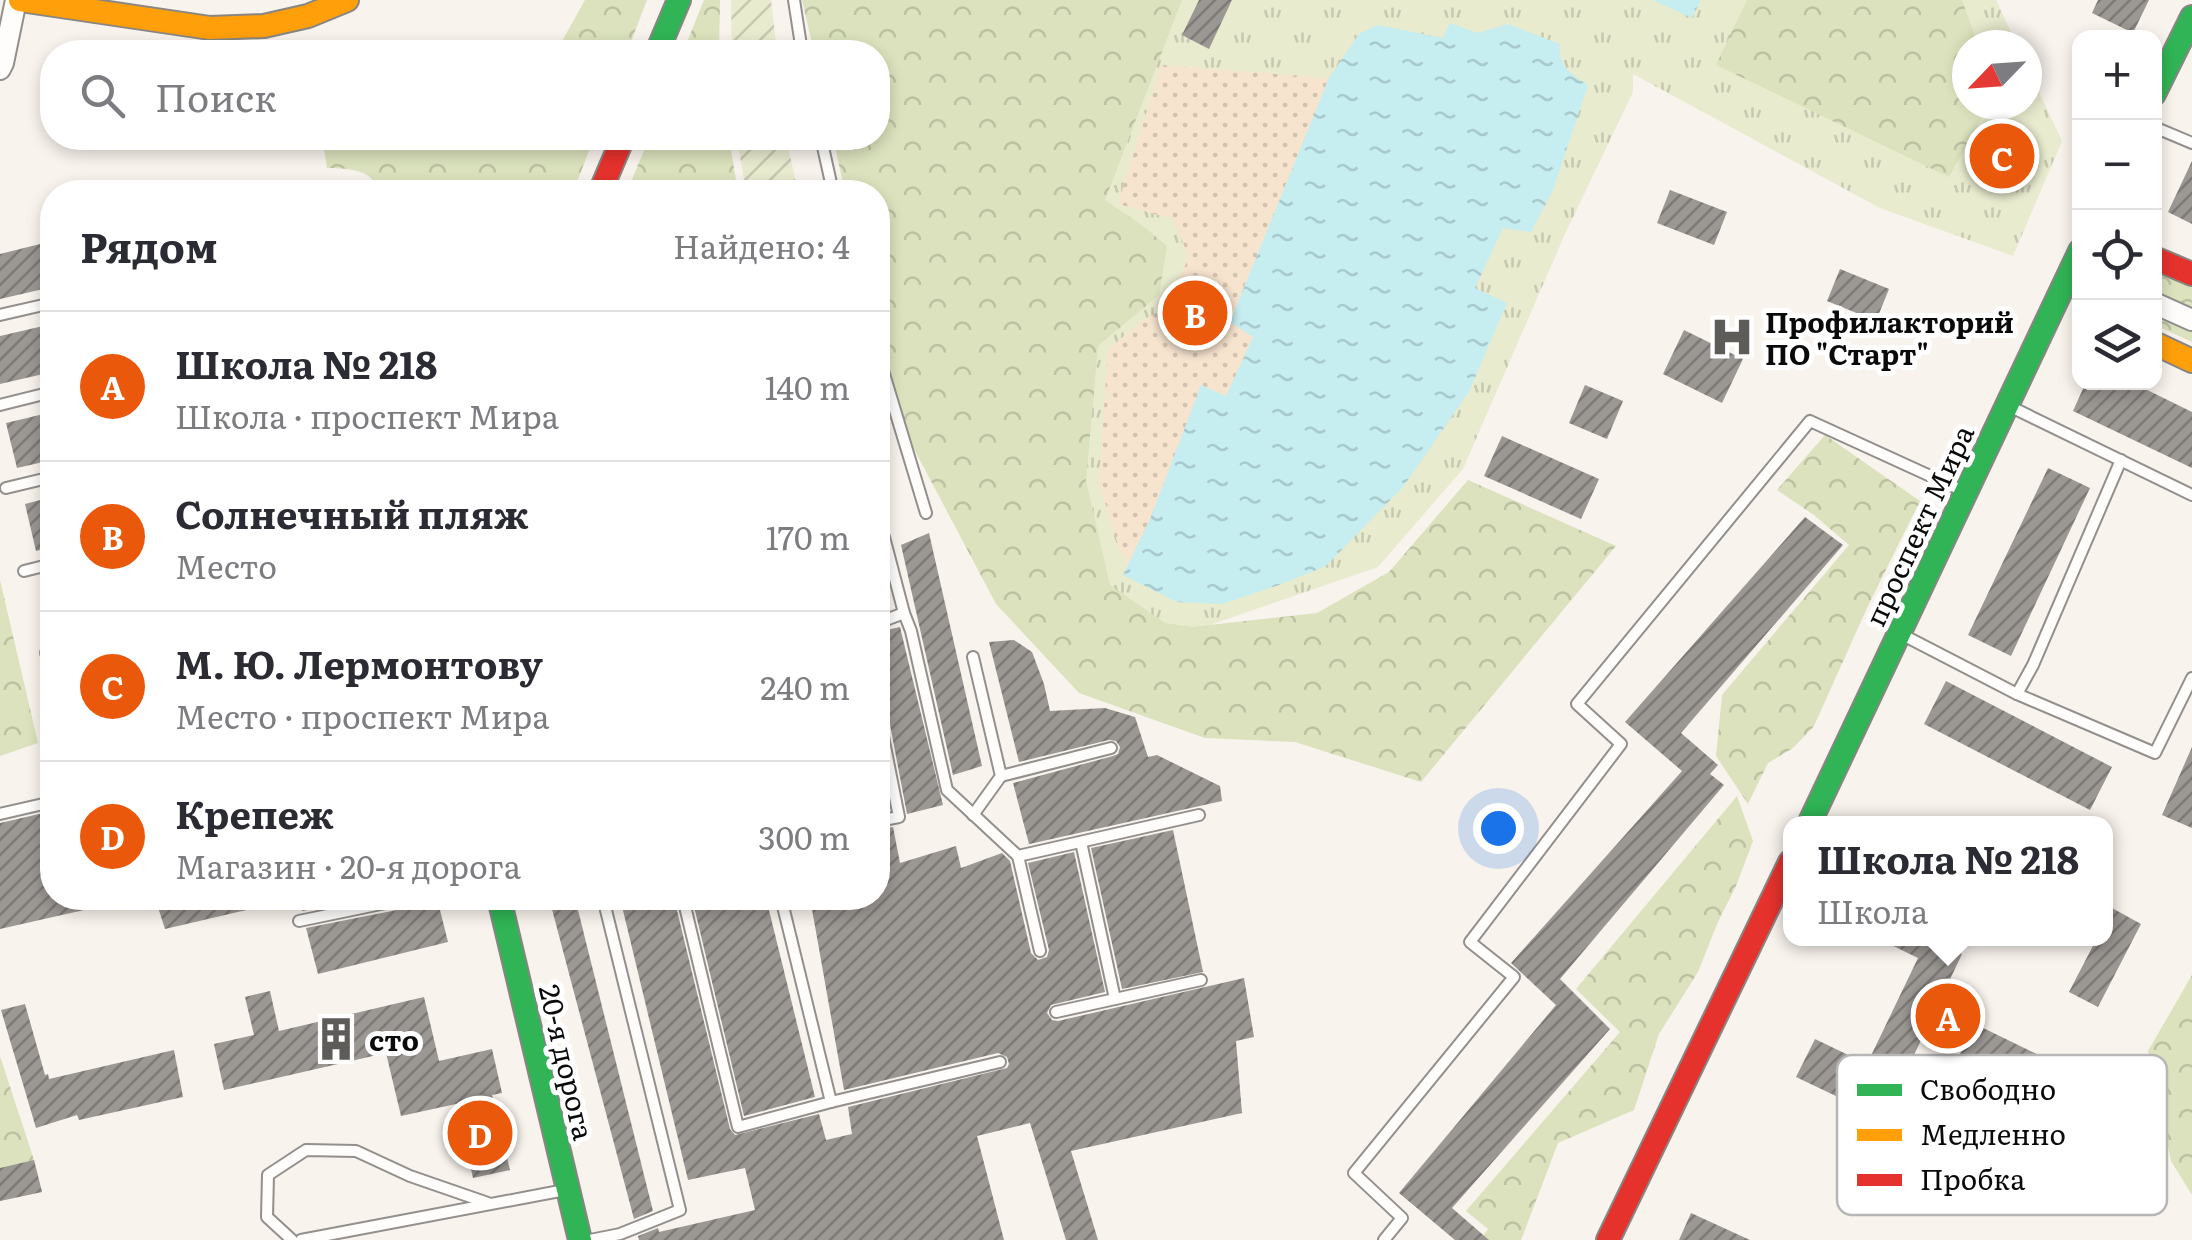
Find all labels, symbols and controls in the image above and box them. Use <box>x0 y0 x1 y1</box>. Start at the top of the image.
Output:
north arrow <box>1952 30 2042 120</box>
map controls <box>2072 30 2162 390</box>
button: + <box>2072 30 2162 120</box>
search box <box>40 40 890 150</box>
text: Поиск <box>155 67 277 124</box>
icon: search <box>75 68 130 123</box>
pin: C <box>1970 118 2034 194</box>
button: − <box>2072 120 2162 210</box>
button: locate <box>2072 210 2162 300</box>
text: Рядом <box>80 214 218 276</box>
text: Найдено: 4 <box>673 221 850 269</box>
pin: B <box>1162 276 1228 350</box>
place label: Профилакторий ПО "Старт" <box>1765 300 2014 374</box>
button: layers <box>2072 300 2162 390</box>
hospital icon: Профилакторий ПО "Старт" <box>1708 313 1756 361</box>
text: Школа № 218 <box>175 334 437 391</box>
text: A <box>100 362 125 410</box>
text: 140 m <box>765 362 850 410</box>
text: Школа · проспект Мира <box>175 391 559 439</box>
street label: проспект Мира <box>1853 417 1983 633</box>
text: Солнечный пляж <box>175 484 529 541</box>
text: B <box>101 512 124 560</box>
text: 170 m <box>766 512 850 560</box>
text: Место <box>175 541 277 589</box>
text: М. Ю. Лермонтову <box>175 634 543 691</box>
text: C <box>101 662 124 710</box>
text: 240 m <box>760 662 850 710</box>
text: Место · проспект Мира <box>175 691 550 739</box>
text: Крепеж <box>175 784 334 841</box>
your location <box>1473 803 1524 854</box>
text: D <box>100 812 125 860</box>
text: 300 m <box>758 812 850 860</box>
popup <box>1783 816 2113 946</box>
text: Школа № 218 <box>1817 829 2079 886</box>
text: Магазин · 20-я дорога <box>175 841 521 889</box>
text: Школа <box>1817 886 1928 934</box>
pin: A <box>1916 978 1980 1054</box>
street label: 20-я дорога <box>530 980 606 1144</box>
building icon: сто <box>312 1015 360 1063</box>
place label: сто <box>369 1018 419 1060</box>
legend <box>1837 1055 2167 1215</box>
text: Свободно <box>1920 1067 2056 1109</box>
pin: D <box>448 1096 512 1170</box>
text: Медленно <box>1920 1112 2066 1154</box>
text: Пробка <box>1920 1157 2025 1199</box>

